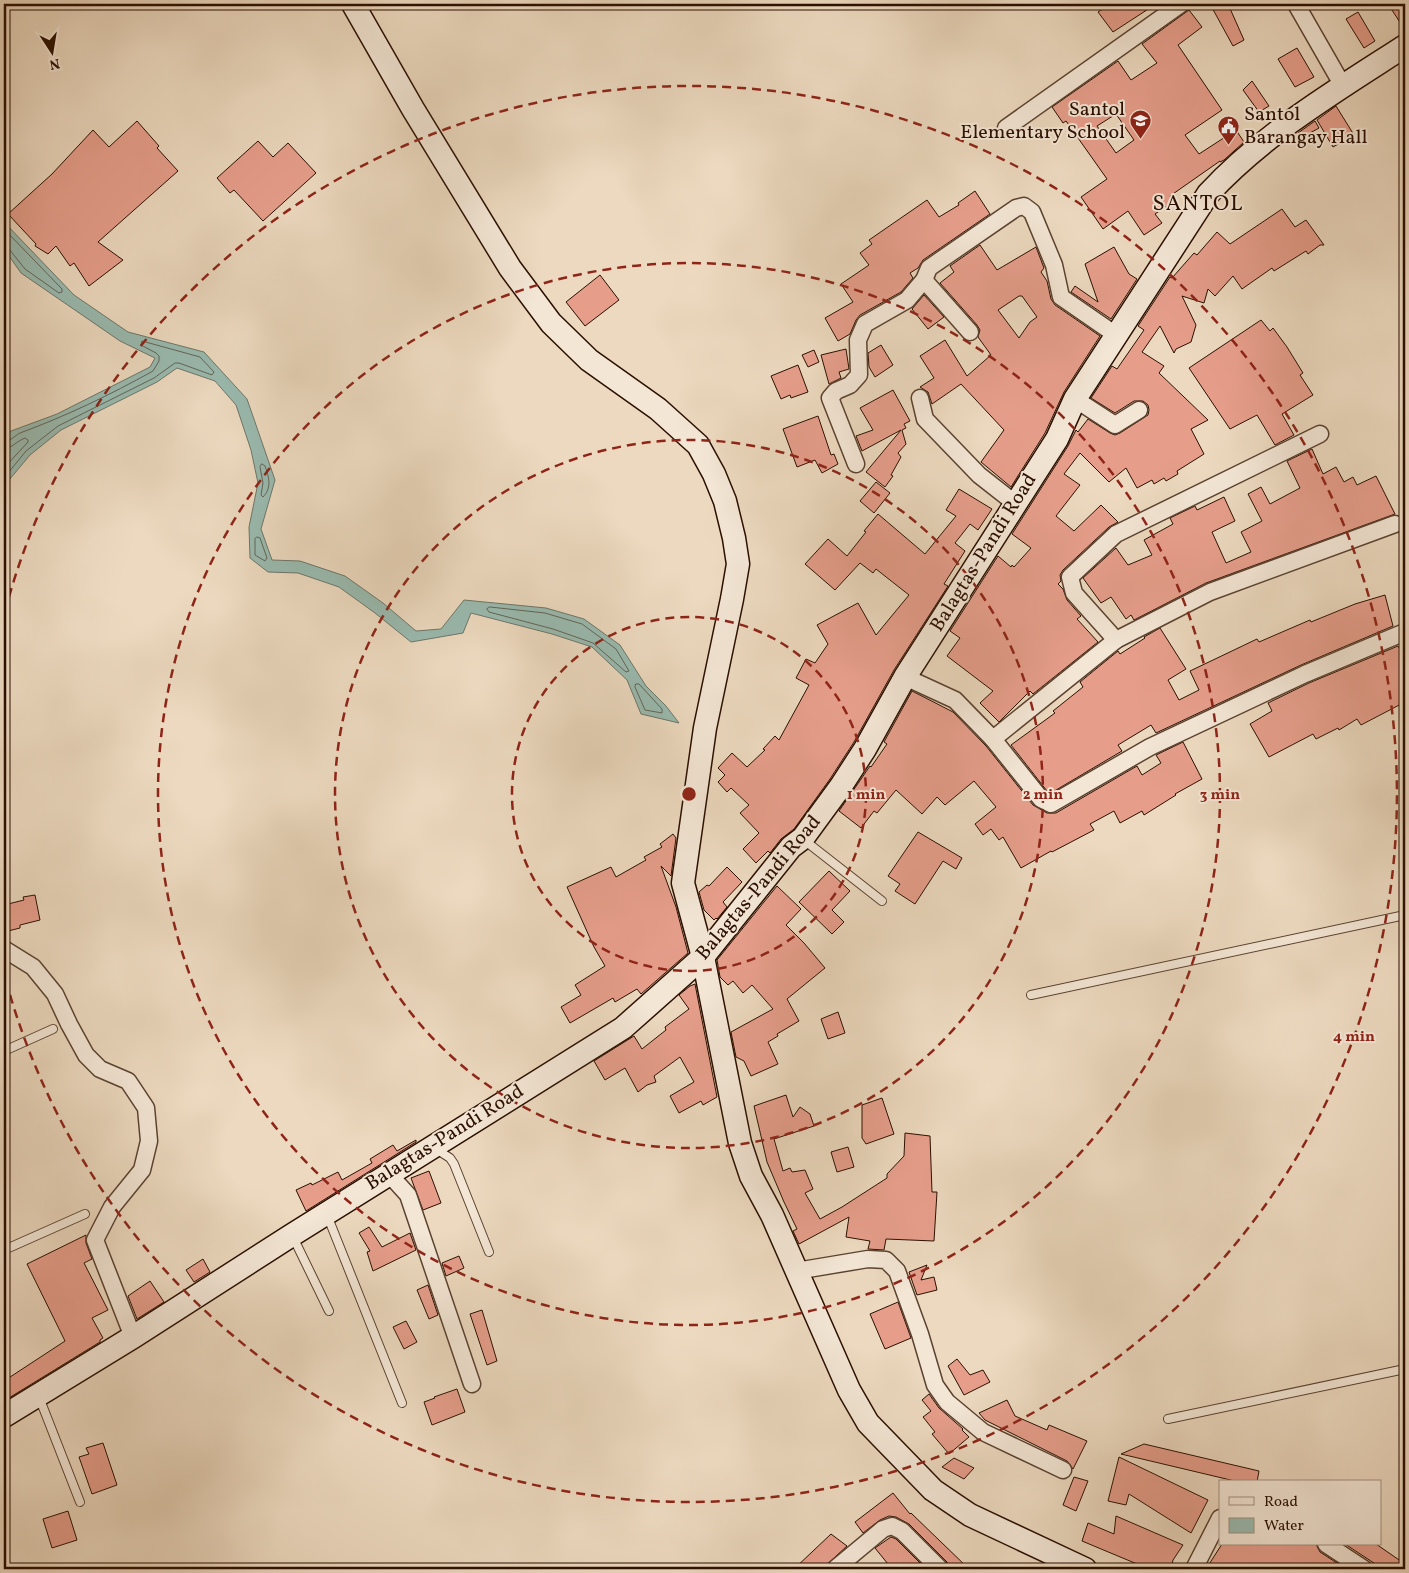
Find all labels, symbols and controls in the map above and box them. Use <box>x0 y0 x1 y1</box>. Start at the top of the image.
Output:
north arrow <box>28 28 78 78</box>
text: N <box>47 53 61 74</box>
place label: Santol Elementary School <box>960 96 1125 147</box>
place label: Santol Barangay Hall <box>1244 101 1367 152</box>
school or university icon: Santol Elementary School <box>1129 109 1153 140</box>
public building icon: Santol Barangay Hall <box>1216 115 1240 146</box>
district label: SANTOL <box>1152 189 1244 220</box>
street label: Balagtas-Pandi Road <box>924 468 1044 638</box>
centre of rings <box>680 785 698 803</box>
text: 1 min <box>847 785 885 806</box>
text: 2 min <box>1023 785 1063 806</box>
text: 3 min <box>1200 785 1240 806</box>
street label: Balagtas-Pandi Road <box>690 809 828 967</box>
text: 4 min <box>1333 1027 1375 1048</box>
street label: Balagtas-Pandi Road <box>360 1078 530 1198</box>
legend <box>1219 1480 1382 1546</box>
text: Road <box>1264 1492 1298 1513</box>
text: Water <box>1264 1516 1304 1537</box>

